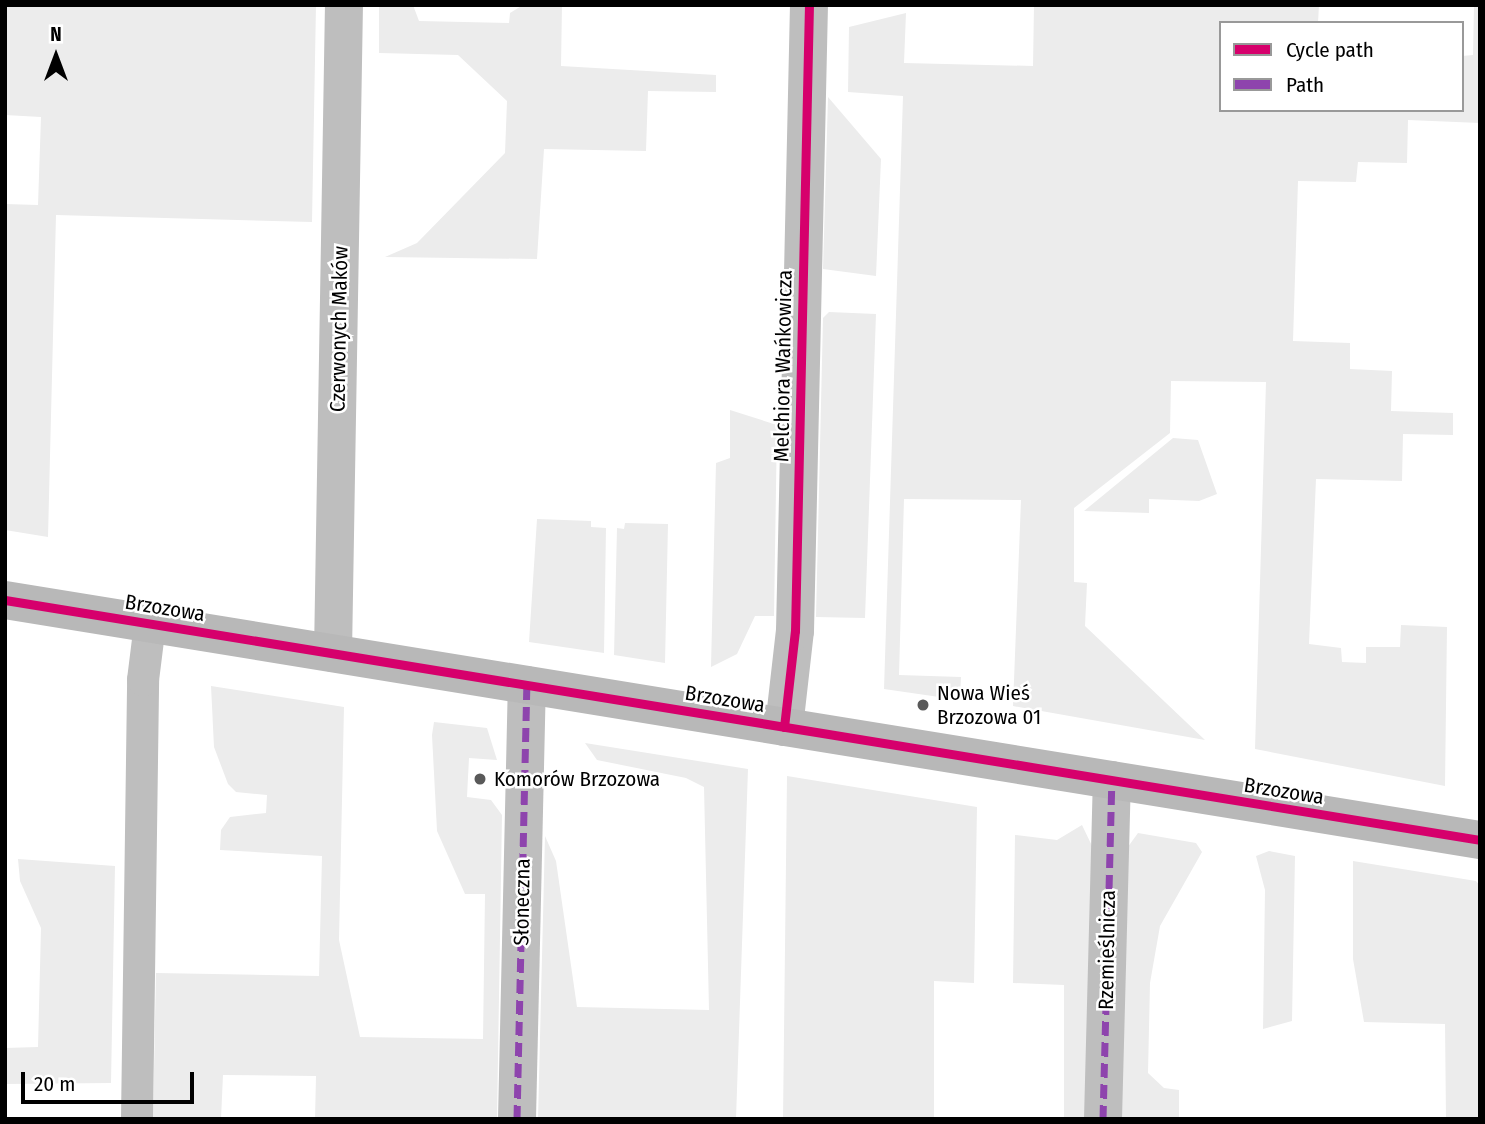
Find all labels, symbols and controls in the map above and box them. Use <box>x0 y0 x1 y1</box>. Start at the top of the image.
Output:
north arrow <box>21 21 91 91</box>
legend <box>1219 21 1464 112</box>
text: N <box>50 23 62 46</box>
text: Cycle path <box>1286 37 1374 63</box>
text: Path <box>1286 72 1324 98</box>
street label: Czerwonych Maków <box>325 246 353 412</box>
street label: Melchiora Wańkowicza <box>769 270 797 462</box>
street label: Brzozowa <box>123 589 207 627</box>
street label: Brzozowa <box>683 680 767 718</box>
place label: Nowa Wieś Brzozowa 01 <box>937 680 1041 730</box>
marker: Nowa Wieś Brzozowa 01 <box>915 697 931 713</box>
place label: Komorów Brzozowa <box>494 766 660 792</box>
marker: Komorów Brzozowa <box>472 771 488 787</box>
street label: Brzozowa <box>1242 772 1326 810</box>
street label: Słoneczna <box>509 858 535 946</box>
street label: Rzemieślnicza <box>1093 890 1121 1010</box>
scale bar <box>24 1058 198 1102</box>
text: 20 m <box>34 1071 75 1097</box>

